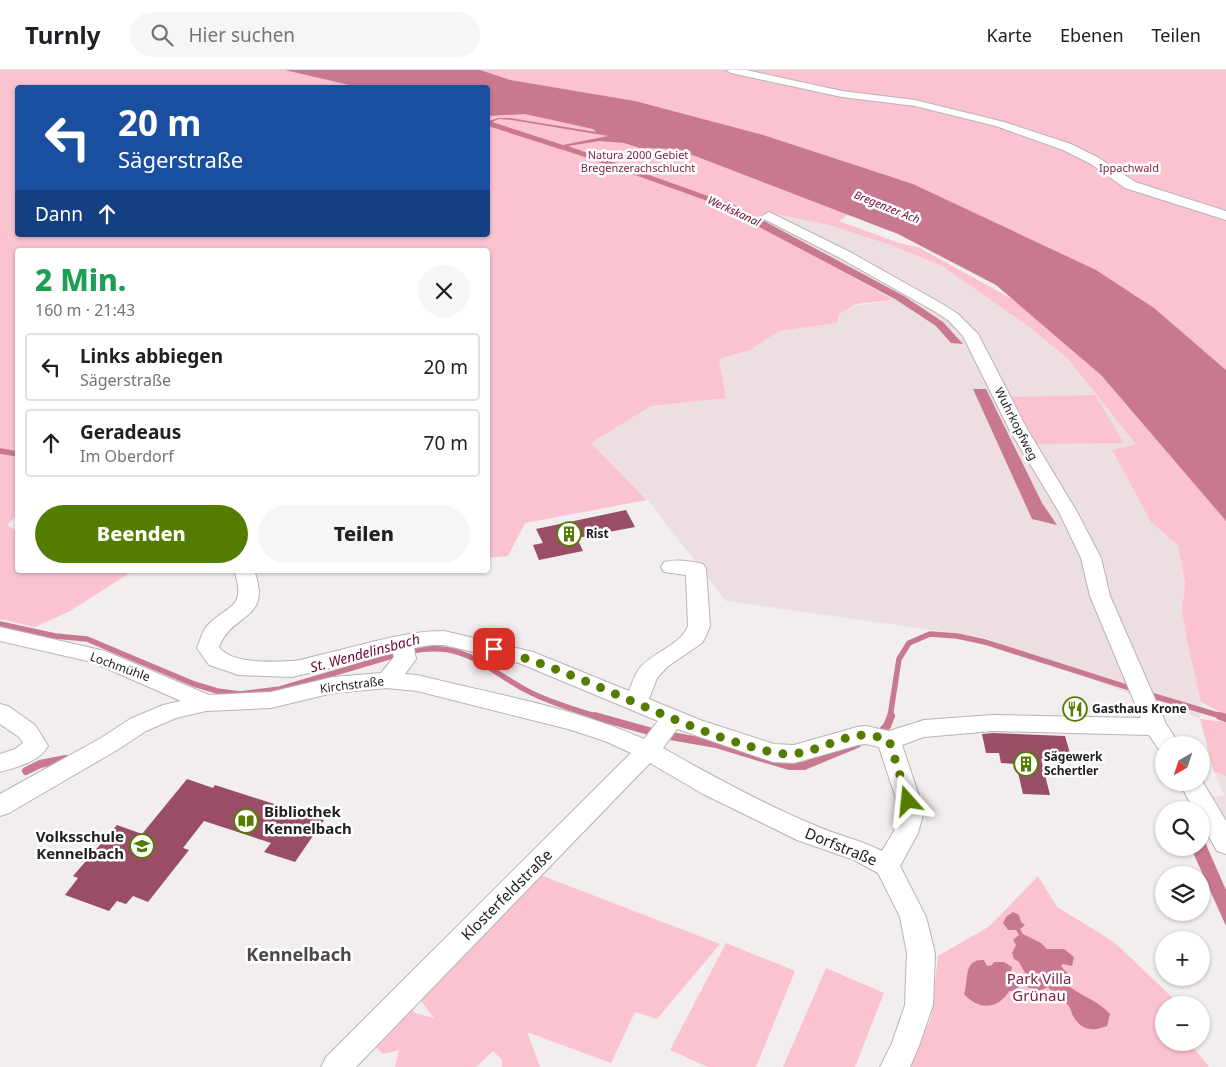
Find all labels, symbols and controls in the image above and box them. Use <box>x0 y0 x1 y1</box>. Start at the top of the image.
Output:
search box <box>130 12 480 57</box>
text: Turnly <box>25 18 100 51</box>
icon: search <box>148 21 176 49</box>
text: Hier suchen <box>188 22 295 48</box>
text: Karte <box>987 23 1032 47</box>
text: Ebenen <box>1060 23 1124 47</box>
text: Teilen <box>1152 23 1201 47</box>
text: 20 m <box>118 99 201 146</box>
icon: left <box>35 105 100 170</box>
text: Sägerstraße <box>118 144 243 174</box>
park label: Natura 2000 Gebiet Bregenzerachschlucht <box>581 147 695 175</box>
park label: Ippachwald <box>1099 160 1159 175</box>
water label: Bregenzer Ach <box>852 187 922 227</box>
water label: Werkskanal <box>705 192 764 230</box>
icon: ahead <box>93 200 121 228</box>
text: Dann <box>35 201 83 227</box>
text: 2 Min. <box>35 259 126 300</box>
button: close <box>418 265 470 317</box>
text: 160 m · 21:43 <box>35 299 135 321</box>
text: Links abbiegen <box>80 343 223 369</box>
icon: left <box>37 353 65 381</box>
text: 20 m <box>424 354 468 380</box>
text: Sägerstraße <box>80 369 171 391</box>
street label: Wuhrkopfweg <box>991 384 1042 463</box>
text: Geradeaus <box>80 419 181 445</box>
icon: ahead <box>37 429 65 457</box>
text: 70 m <box>424 430 468 456</box>
text: Im Oberdorf <box>80 445 174 467</box>
button: Beenden <box>35 505 248 563</box>
button: Teilen <box>258 505 470 563</box>
building icon: Rist <box>556 521 582 547</box>
place label: Rist <box>586 525 609 542</box>
pin <box>473 628 515 670</box>
water label: St. Wendelinsbach <box>308 629 422 676</box>
icon: arrive <box>480 635 508 663</box>
street label: Lochmühle <box>88 648 153 685</box>
street label: Kirchstraße <box>319 672 385 697</box>
restaurant icon: Gasthaus Krone <box>1062 696 1088 722</box>
place label: Gasthaus Krone <box>1092 700 1187 717</box>
north arrow <box>1155 736 1210 791</box>
map controls <box>1155 736 1210 1051</box>
place label: Sägewerk Schertler <box>1044 748 1103 779</box>
building icon: Sägewerk Schertler <box>1013 751 1039 777</box>
position arrow <box>881 774 933 826</box>
place label: Bibliothek Kennelbach <box>264 801 352 838</box>
button: search <box>1155 801 1210 856</box>
library icon: Bibliothek Kennelbach <box>233 808 259 834</box>
street label: Dorfstraße <box>802 823 880 870</box>
place label: Volksschule Kennelbach <box>36 826 124 863</box>
school or university icon: Volksschule Kennelbach <box>129 833 155 859</box>
street label: Klosterfeldstraße <box>456 844 556 944</box>
button: layers <box>1155 866 1210 921</box>
button: + <box>1155 931 1210 986</box>
district label: Kennelbach <box>246 942 352 966</box>
park label: Park Villa Grünau <box>1007 968 1071 1005</box>
button: − <box>1155 996 1210 1051</box>

